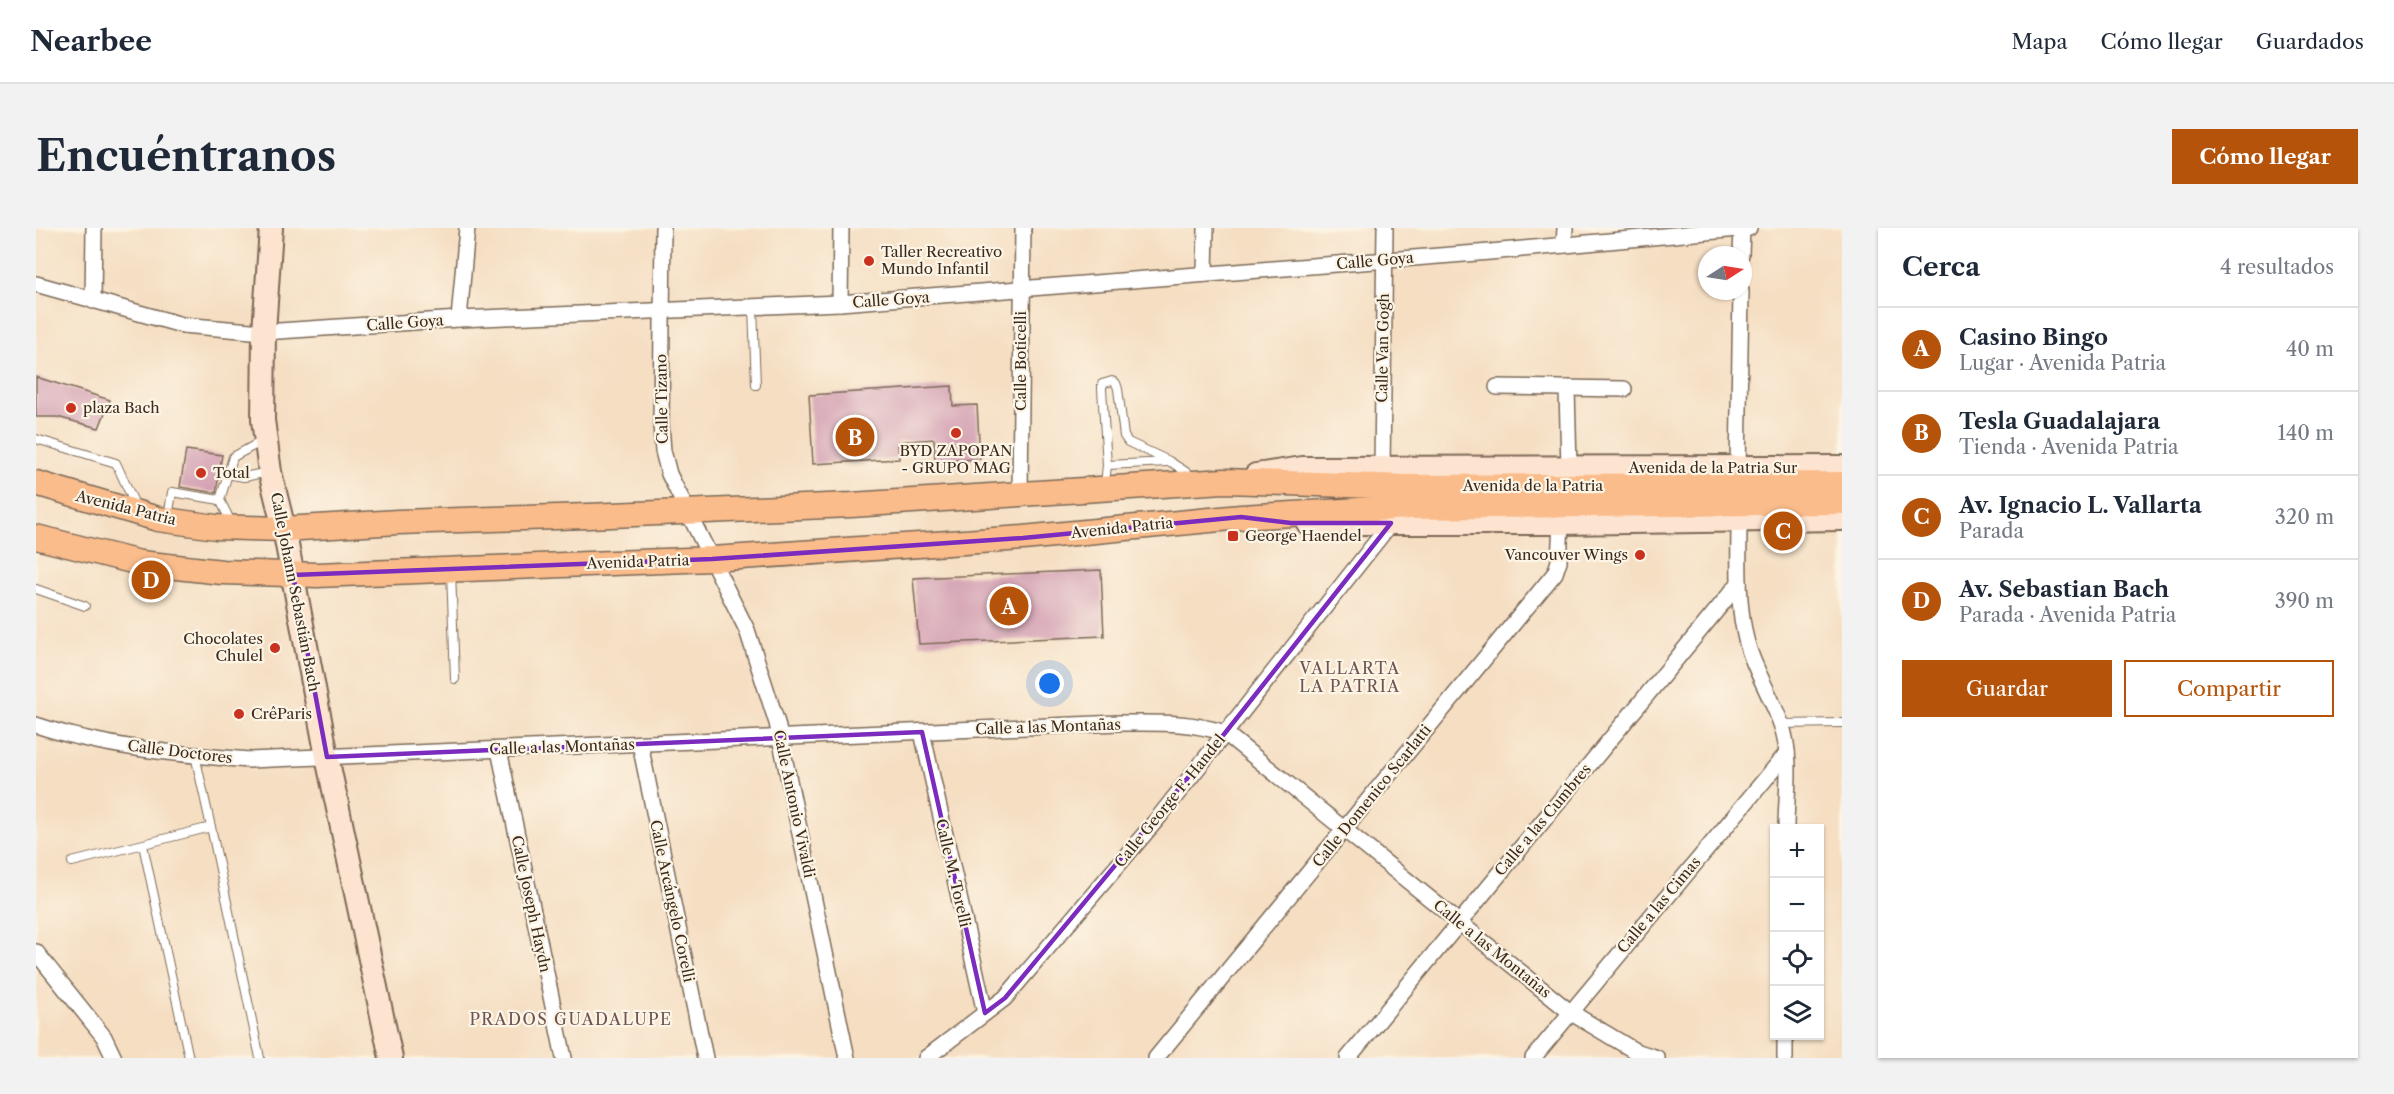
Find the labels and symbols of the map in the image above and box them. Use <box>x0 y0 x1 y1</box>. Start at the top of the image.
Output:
place label: Taller Recreativo Mundo Infantil <box>881 242 1002 278</box>
north arrow <box>1698 246 1752 300</box>
street label: Calle Goya <box>1336 248 1414 273</box>
marker: Taller Recreativo Mundo Infantil <box>862 254 876 268</box>
street label: Calle Goya <box>852 287 930 312</box>
street label: Calle Van Gogh <box>1372 292 1393 403</box>
street label: Calle Goya <box>366 310 444 335</box>
street label: Calle Boticelli <box>1011 311 1030 411</box>
street label: Calle Tizano <box>651 354 672 444</box>
place label: plaza Bach <box>83 398 160 417</box>
marker: plaza Bach <box>64 401 78 415</box>
pin: B <box>836 414 874 460</box>
marker: BYD ZAPOPAN - GRUPO MAG <box>949 426 963 440</box>
place label: BYD ZAPOPAN - GRUPO MAG <box>900 441 1012 477</box>
street label: Avenida de la Patria Sur <box>1628 458 1798 477</box>
place label: Total <box>213 463 250 482</box>
marker: Total <box>194 466 208 480</box>
street label: Avenida de la Patria <box>1462 476 1603 495</box>
street label: Avenida Patria <box>73 486 178 529</box>
street label: Calle Johann Sebastián Bach <box>267 491 324 694</box>
pin: C <box>1764 508 1802 554</box>
street label: Avenida Patria <box>1069 513 1174 542</box>
place label: George Haendel <box>1245 526 1362 545</box>
marker: George Haendel <box>1226 529 1240 543</box>
place label: Vancouver Wings <box>1504 545 1628 564</box>
marker: Vancouver Wings <box>1633 548 1647 562</box>
street label: Avenida Patria <box>585 550 690 573</box>
pin: D <box>132 558 170 602</box>
pin: A <box>990 584 1028 628</box>
place label: Chocolates Chulel <box>183 629 264 665</box>
marker: Chocolates Chulel <box>268 641 282 655</box>
district label: VALLARTA LA PATRIA <box>1298 658 1401 696</box>
your location <box>1035 669 1064 698</box>
place label: CrêParis <box>251 704 312 723</box>
marker: CrêParis <box>232 707 246 721</box>
street label: Calle a las Montañas <box>975 714 1121 739</box>
street label: Calle Domenico Scarlatti <box>1308 720 1435 871</box>
street label: Calle Antonio Vivaldi <box>770 728 820 880</box>
street label: Calle George F. Handel <box>1110 730 1229 871</box>
street label: Calle a las Montañas <box>489 734 635 759</box>
street label: Calle Doctores <box>127 736 234 767</box>
street label: Calle a las Cumbres <box>1490 760 1595 880</box>
street label: Calle M. Torelli <box>932 817 975 929</box>
street label: Calle Arcángelo Corelli <box>646 818 699 984</box>
street label: Calle Joseph Haydn <box>508 834 555 975</box>
street label: Calle a las Cimas <box>1613 853 1704 957</box>
street label: Calle a las Montañas <box>1430 895 1555 1002</box>
district label: PRADOS GUADALUPE <box>469 1009 673 1029</box>

